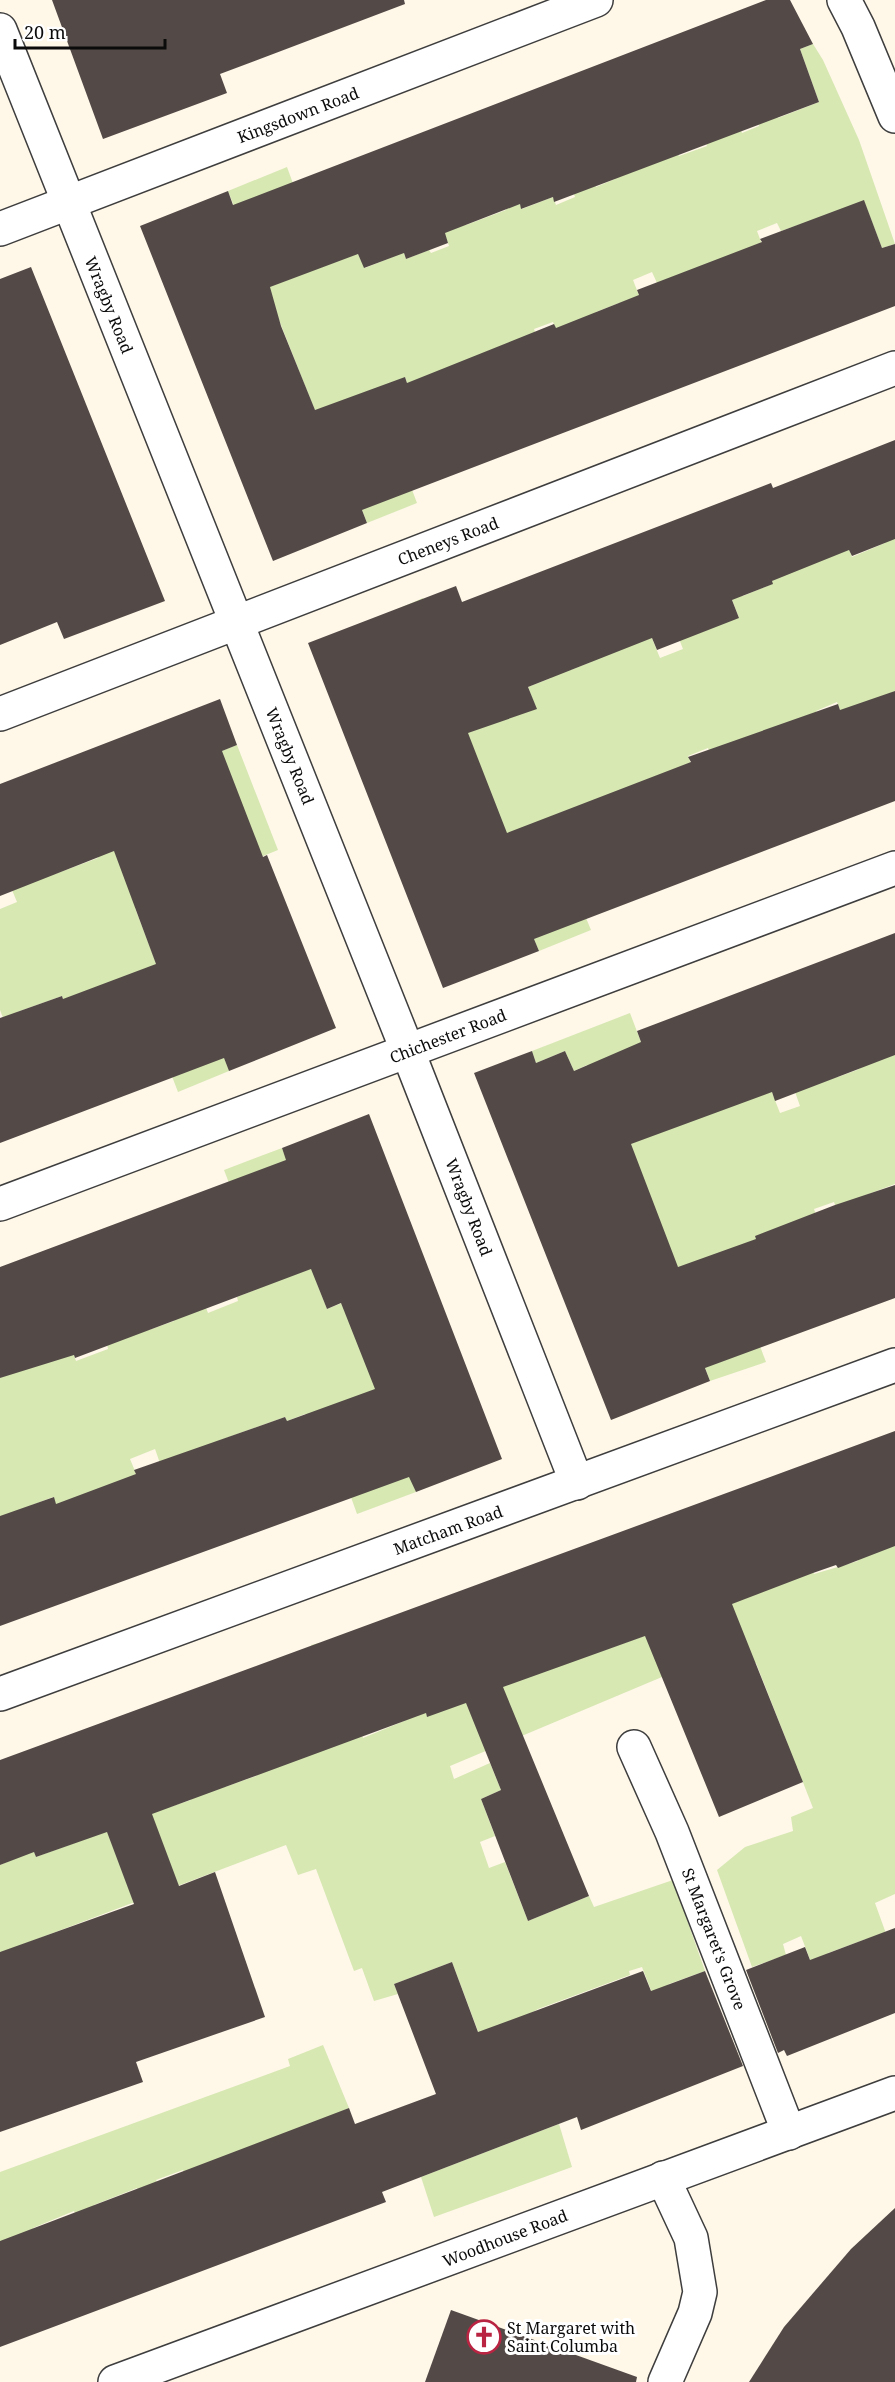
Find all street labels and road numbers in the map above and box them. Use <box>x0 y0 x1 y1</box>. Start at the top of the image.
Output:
street label: Kingsdown Road <box>234 82 362 148</box>
street label: Wragby Road <box>80 253 139 357</box>
street label: Cheneys Road <box>394 512 502 570</box>
street label: Wragby Road <box>261 704 320 808</box>
street label: Chichester Road <box>386 1004 510 1068</box>
street label: Wragby Road <box>440 1155 498 1259</box>
street label: Matcham Road <box>390 1500 506 1560</box>
street label: St Margaret's Grove <box>677 1865 751 2013</box>
street label: Woodhouse Road <box>439 2204 571 2272</box>

